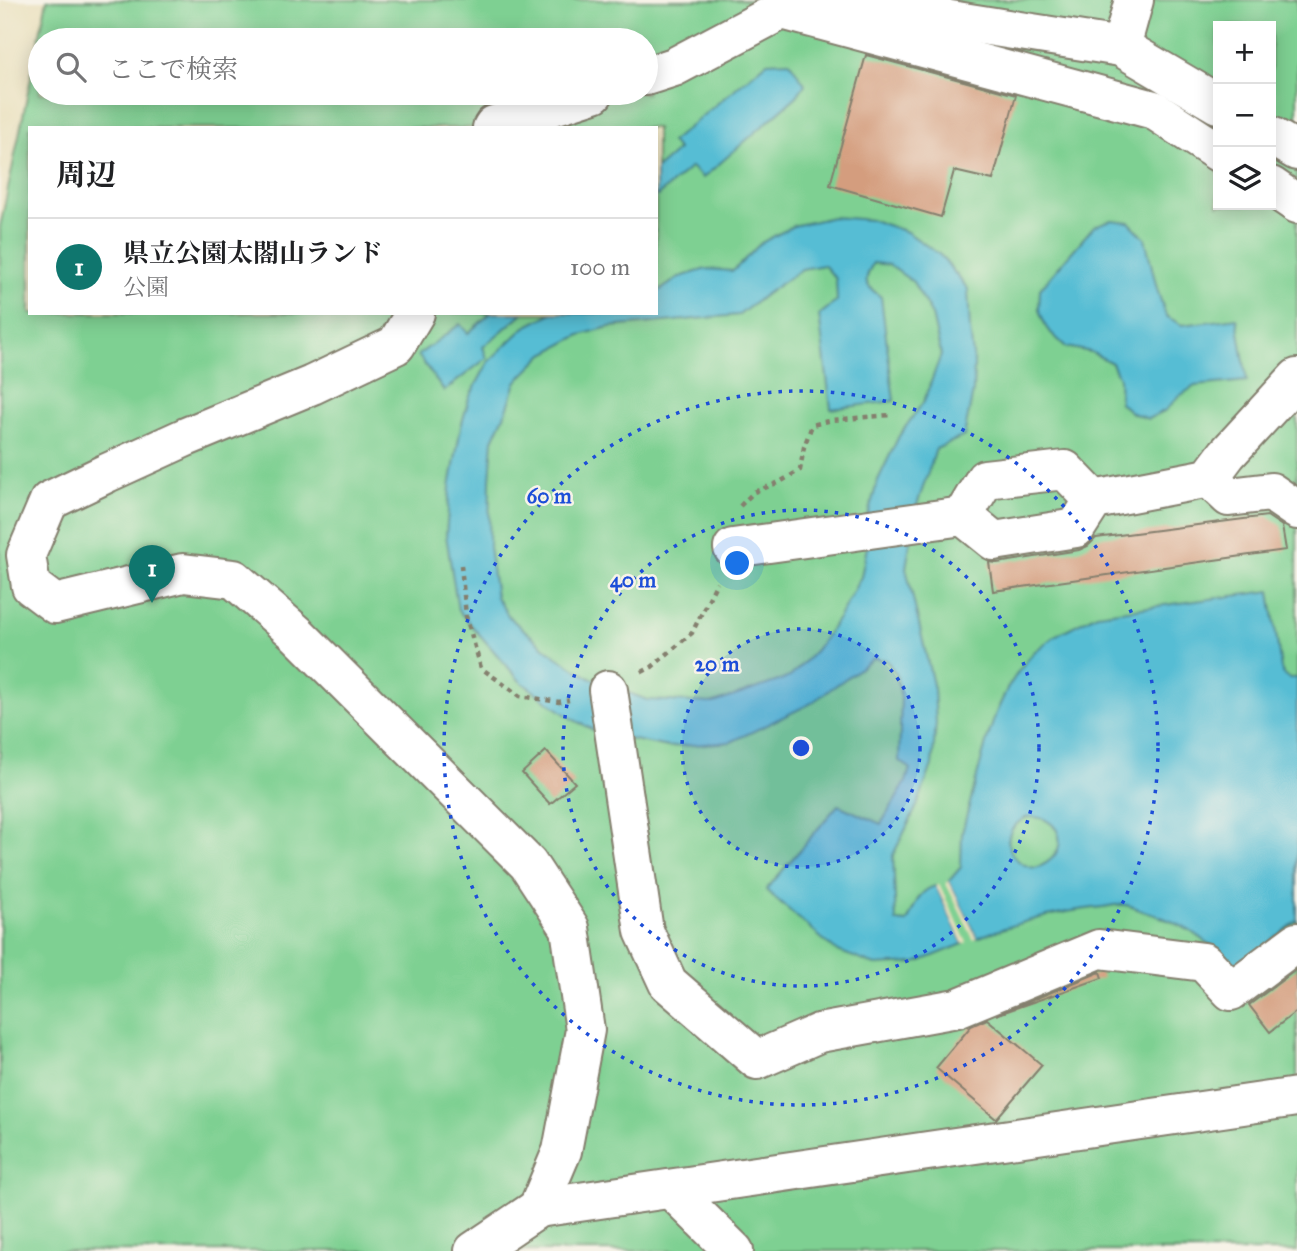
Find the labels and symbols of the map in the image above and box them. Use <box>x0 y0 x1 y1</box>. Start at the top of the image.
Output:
text: 60 m <box>526 483 572 509</box>
pin: 1 <box>129 545 175 603</box>
your location <box>720 546 754 580</box>
text: 40 m <box>610 567 656 593</box>
text: 20 m <box>695 651 740 677</box>
centre of rings <box>789 736 813 760</box>

